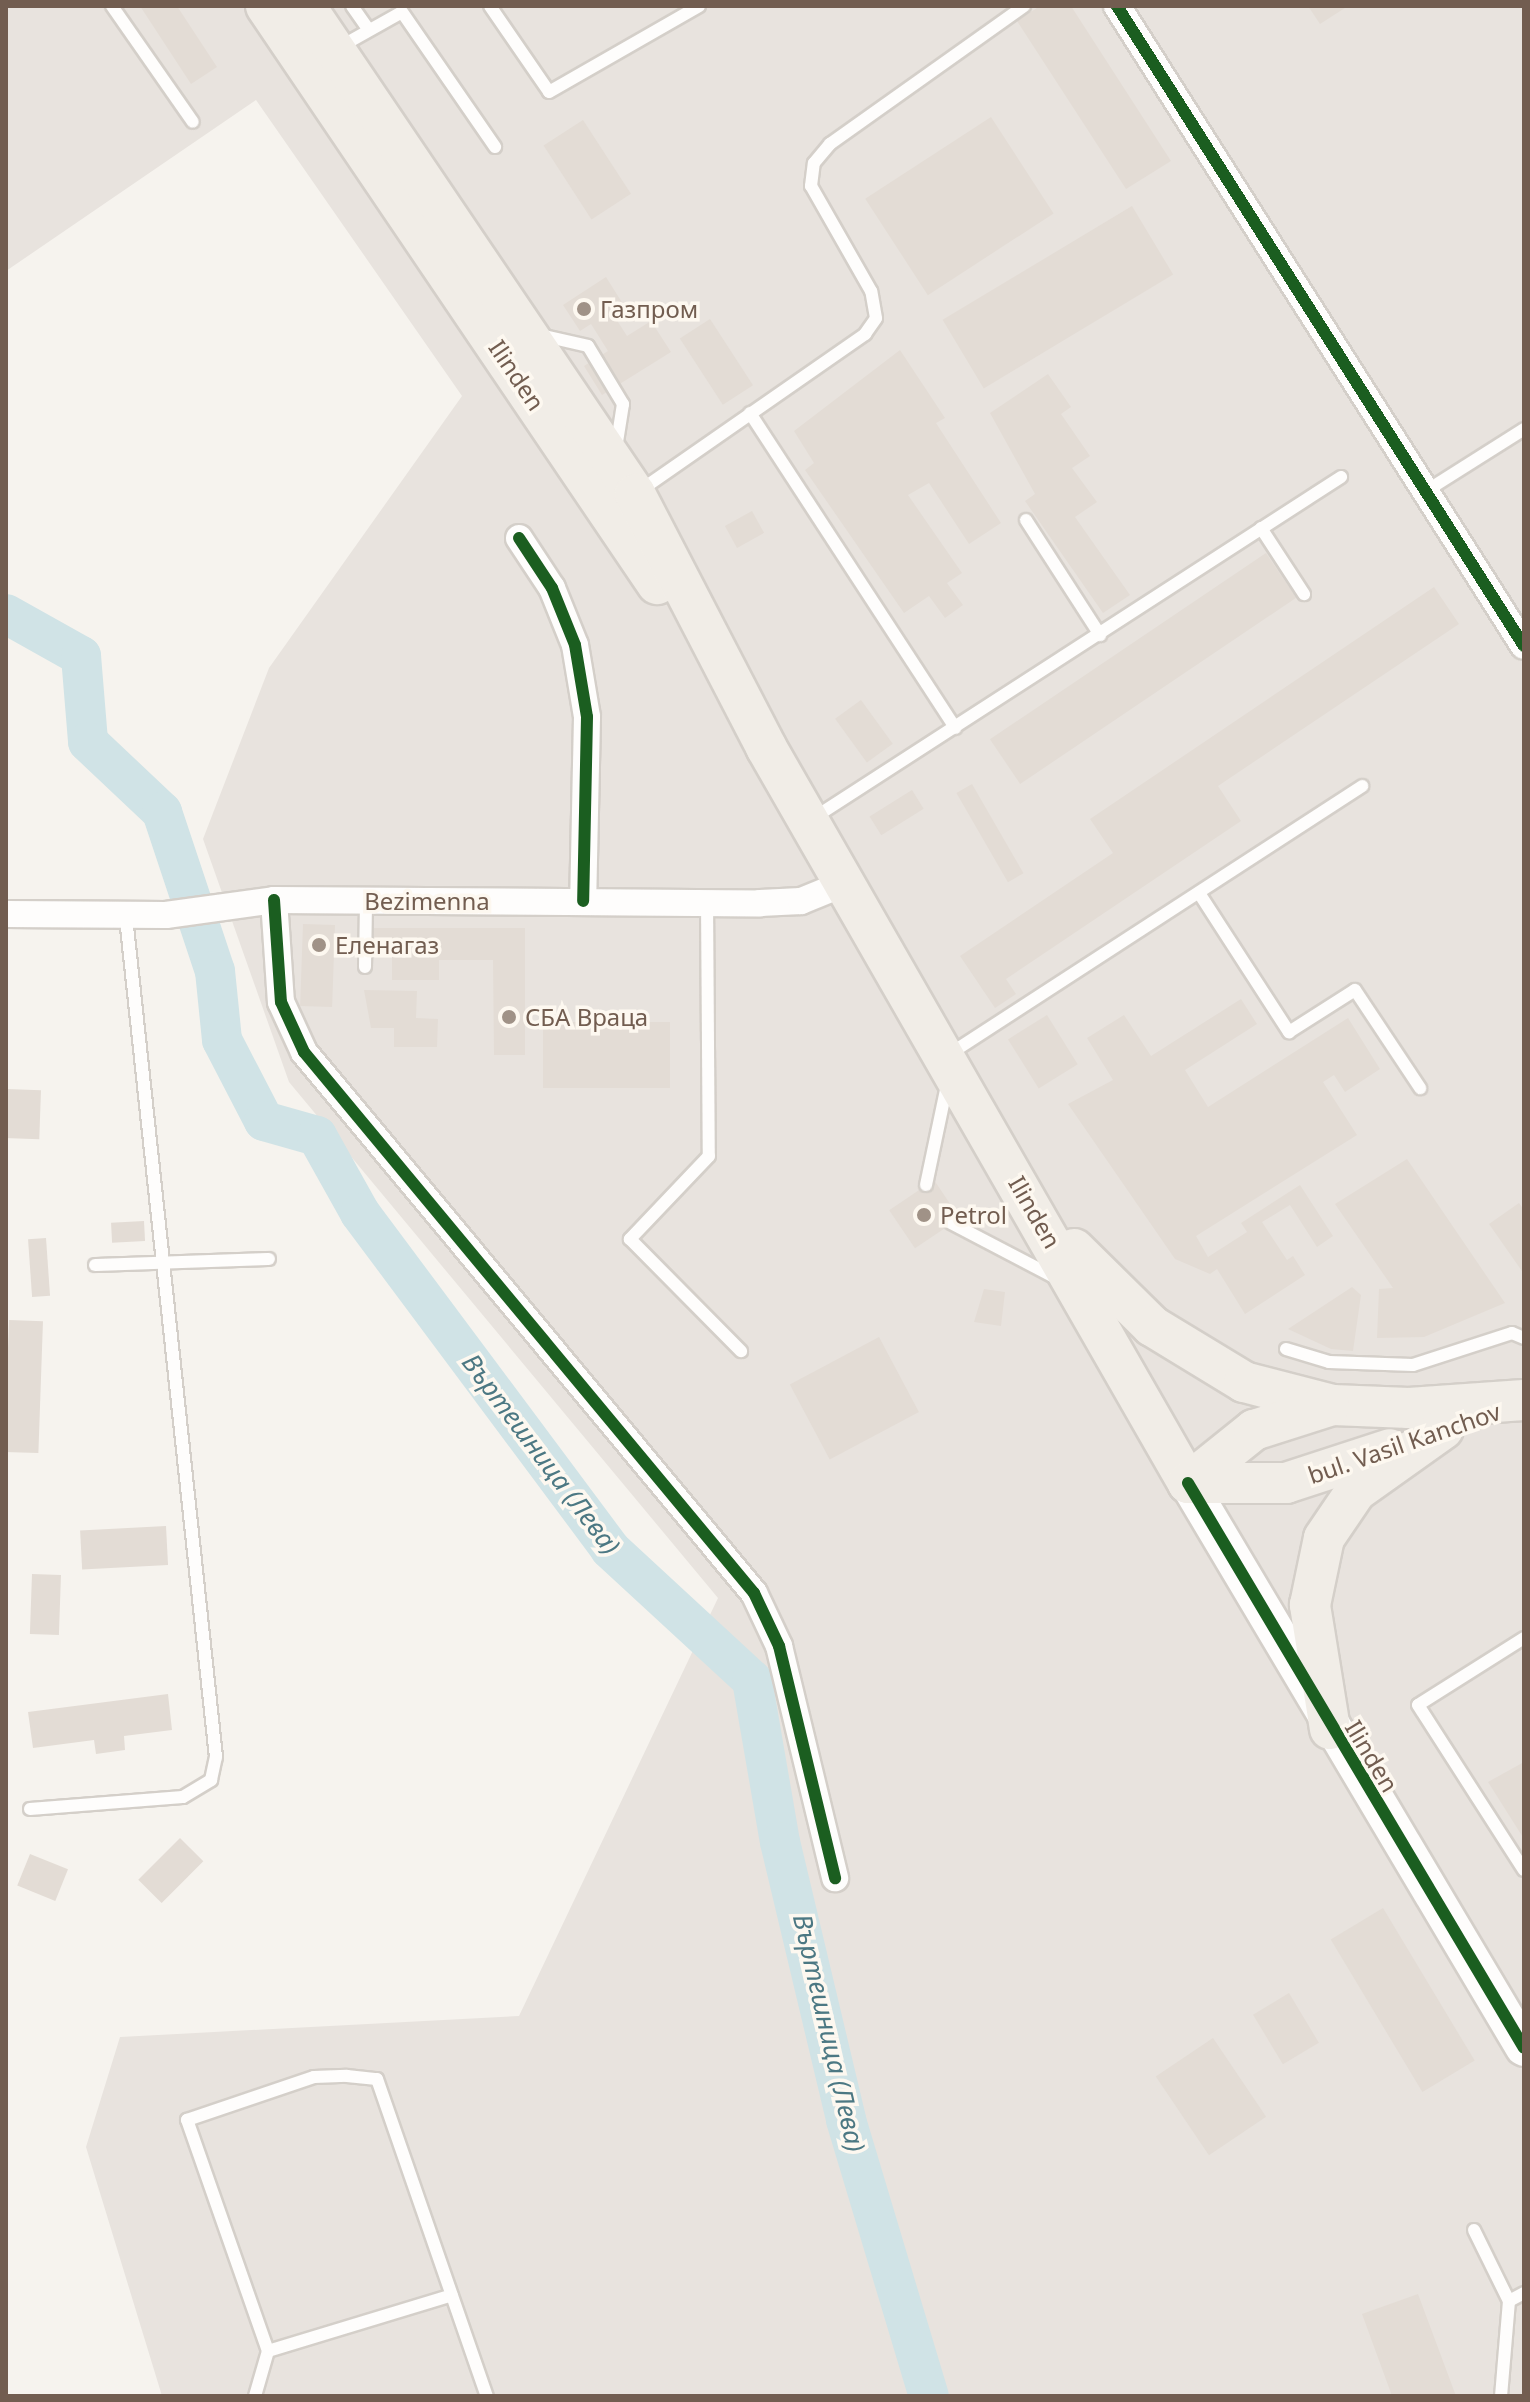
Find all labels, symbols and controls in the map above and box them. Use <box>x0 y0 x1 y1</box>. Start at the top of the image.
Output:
place label: Газпром <box>600 295 698 323</box>
marker: Газпром <box>575 300 593 318</box>
street label: Ilinden <box>483 334 551 416</box>
street label: Bezimenna <box>364 887 490 915</box>
place label: Еленагаз <box>335 931 439 959</box>
marker: Еленагаз <box>310 936 328 954</box>
place label: СБА Враца <box>525 1003 648 1031</box>
marker: СБА Враца <box>500 1008 518 1026</box>
street label: Ilinden <box>1003 1171 1067 1253</box>
place label: Petrol <box>940 1201 1007 1229</box>
marker: Petrol <box>915 1206 933 1224</box>
water label: Въртешница (Лева) <box>455 1348 627 1560</box>
street label: bul. Vasil Kanchov <box>1304 1397 1504 1489</box>
street label: Ilinden <box>1339 1715 1405 1797</box>
water label: Въртешница (Лева) <box>786 1911 872 2155</box>

